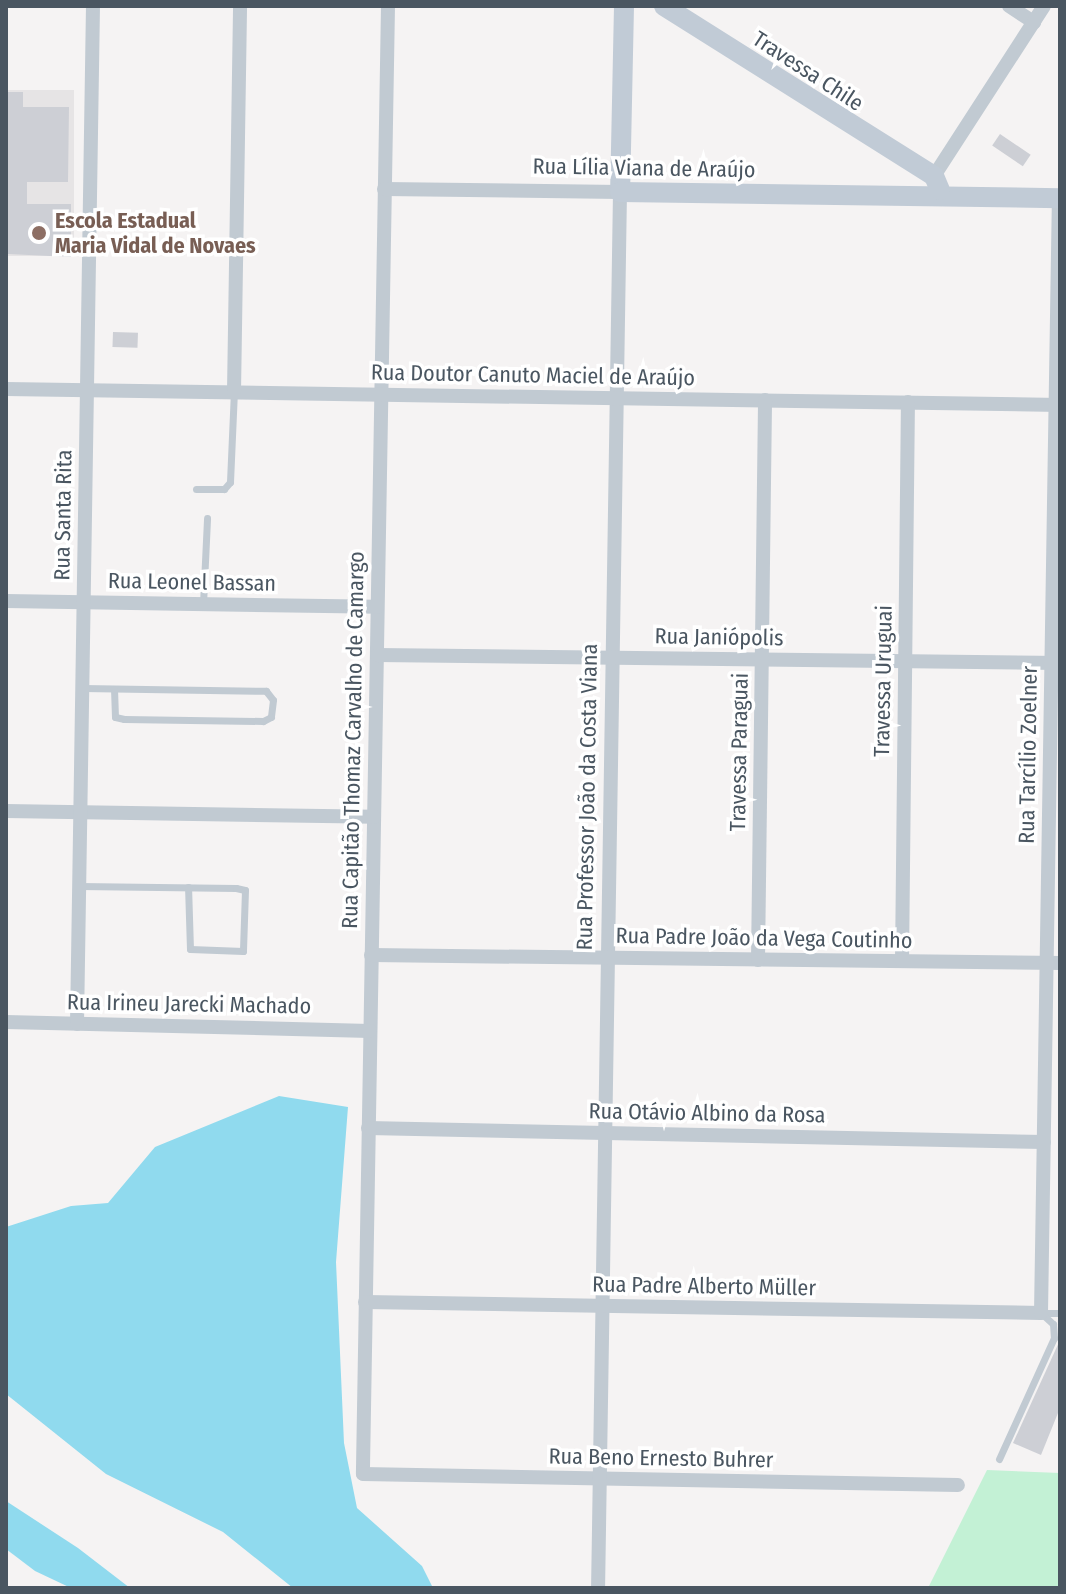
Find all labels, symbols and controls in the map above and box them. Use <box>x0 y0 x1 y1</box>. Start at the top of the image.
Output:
street label: Travessa Chile <box>748 25 868 117</box>
street label: Rua Lília Viana de Araújo <box>532 153 756 183</box>
place label: Escola Estadual Maria Vidal de Novaes <box>55 207 256 258</box>
marker: Escola Estadual Maria Vidal de Novaes <box>30 224 48 242</box>
street label: Rua Doutor Canuto Maciel de Araújo <box>371 359 695 391</box>
street label: Rua Santa Rita <box>49 449 77 581</box>
street label: Rua Capitão Thomaz Carvalho de Camargo <box>337 551 369 929</box>
street label: Rua Leonel Bassan <box>108 567 276 597</box>
street label: Travessa Uruguai <box>868 605 898 757</box>
street label: Rua Janiópolis <box>654 623 784 651</box>
street label: Rua Professor João da Costa Viana <box>571 643 603 951</box>
street label: Rua Tarcílio Zoelner <box>1013 666 1043 844</box>
street label: Travessa Paraguai <box>724 673 754 831</box>
street label: Rua Padre João da Vega Coutinho <box>615 922 913 954</box>
street label: Rua Irineu Jarecki Machado <box>67 989 311 1019</box>
street label: Rua Otávio Albino da Rosa <box>588 1098 826 1128</box>
street label: Rua Padre Alberto Müller <box>592 1271 816 1301</box>
street label: Rua Beno Ernesto Buhrer <box>548 1443 774 1473</box>

